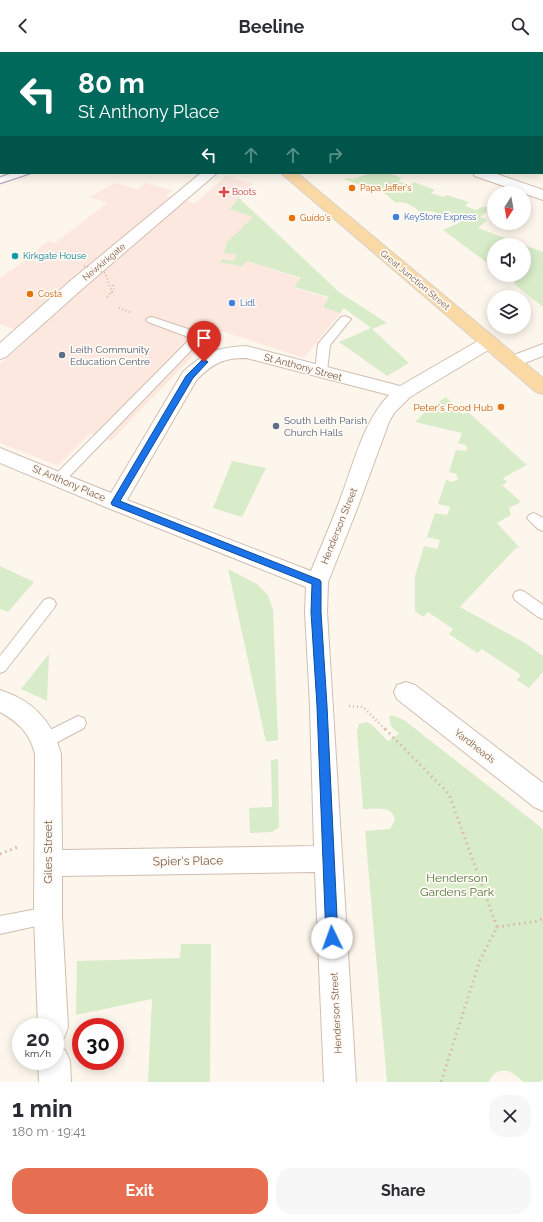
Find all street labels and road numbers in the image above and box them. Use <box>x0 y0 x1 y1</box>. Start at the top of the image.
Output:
street label: Newkirkgate <box>81 241 128 283</box>
street label: Great Junction Street <box>378 248 452 312</box>
street label: St Anthony Street <box>263 351 344 383</box>
street label: St Anthony Place <box>31 463 107 503</box>
street label: Henderson Street <box>319 486 360 566</box>
street label: Yardheads <box>452 727 498 765</box>
street label: Giles Street <box>41 820 55 884</box>
street label: Spier's Place <box>153 853 223 869</box>
street label: Henderson Street <box>328 971 344 1054</box>

